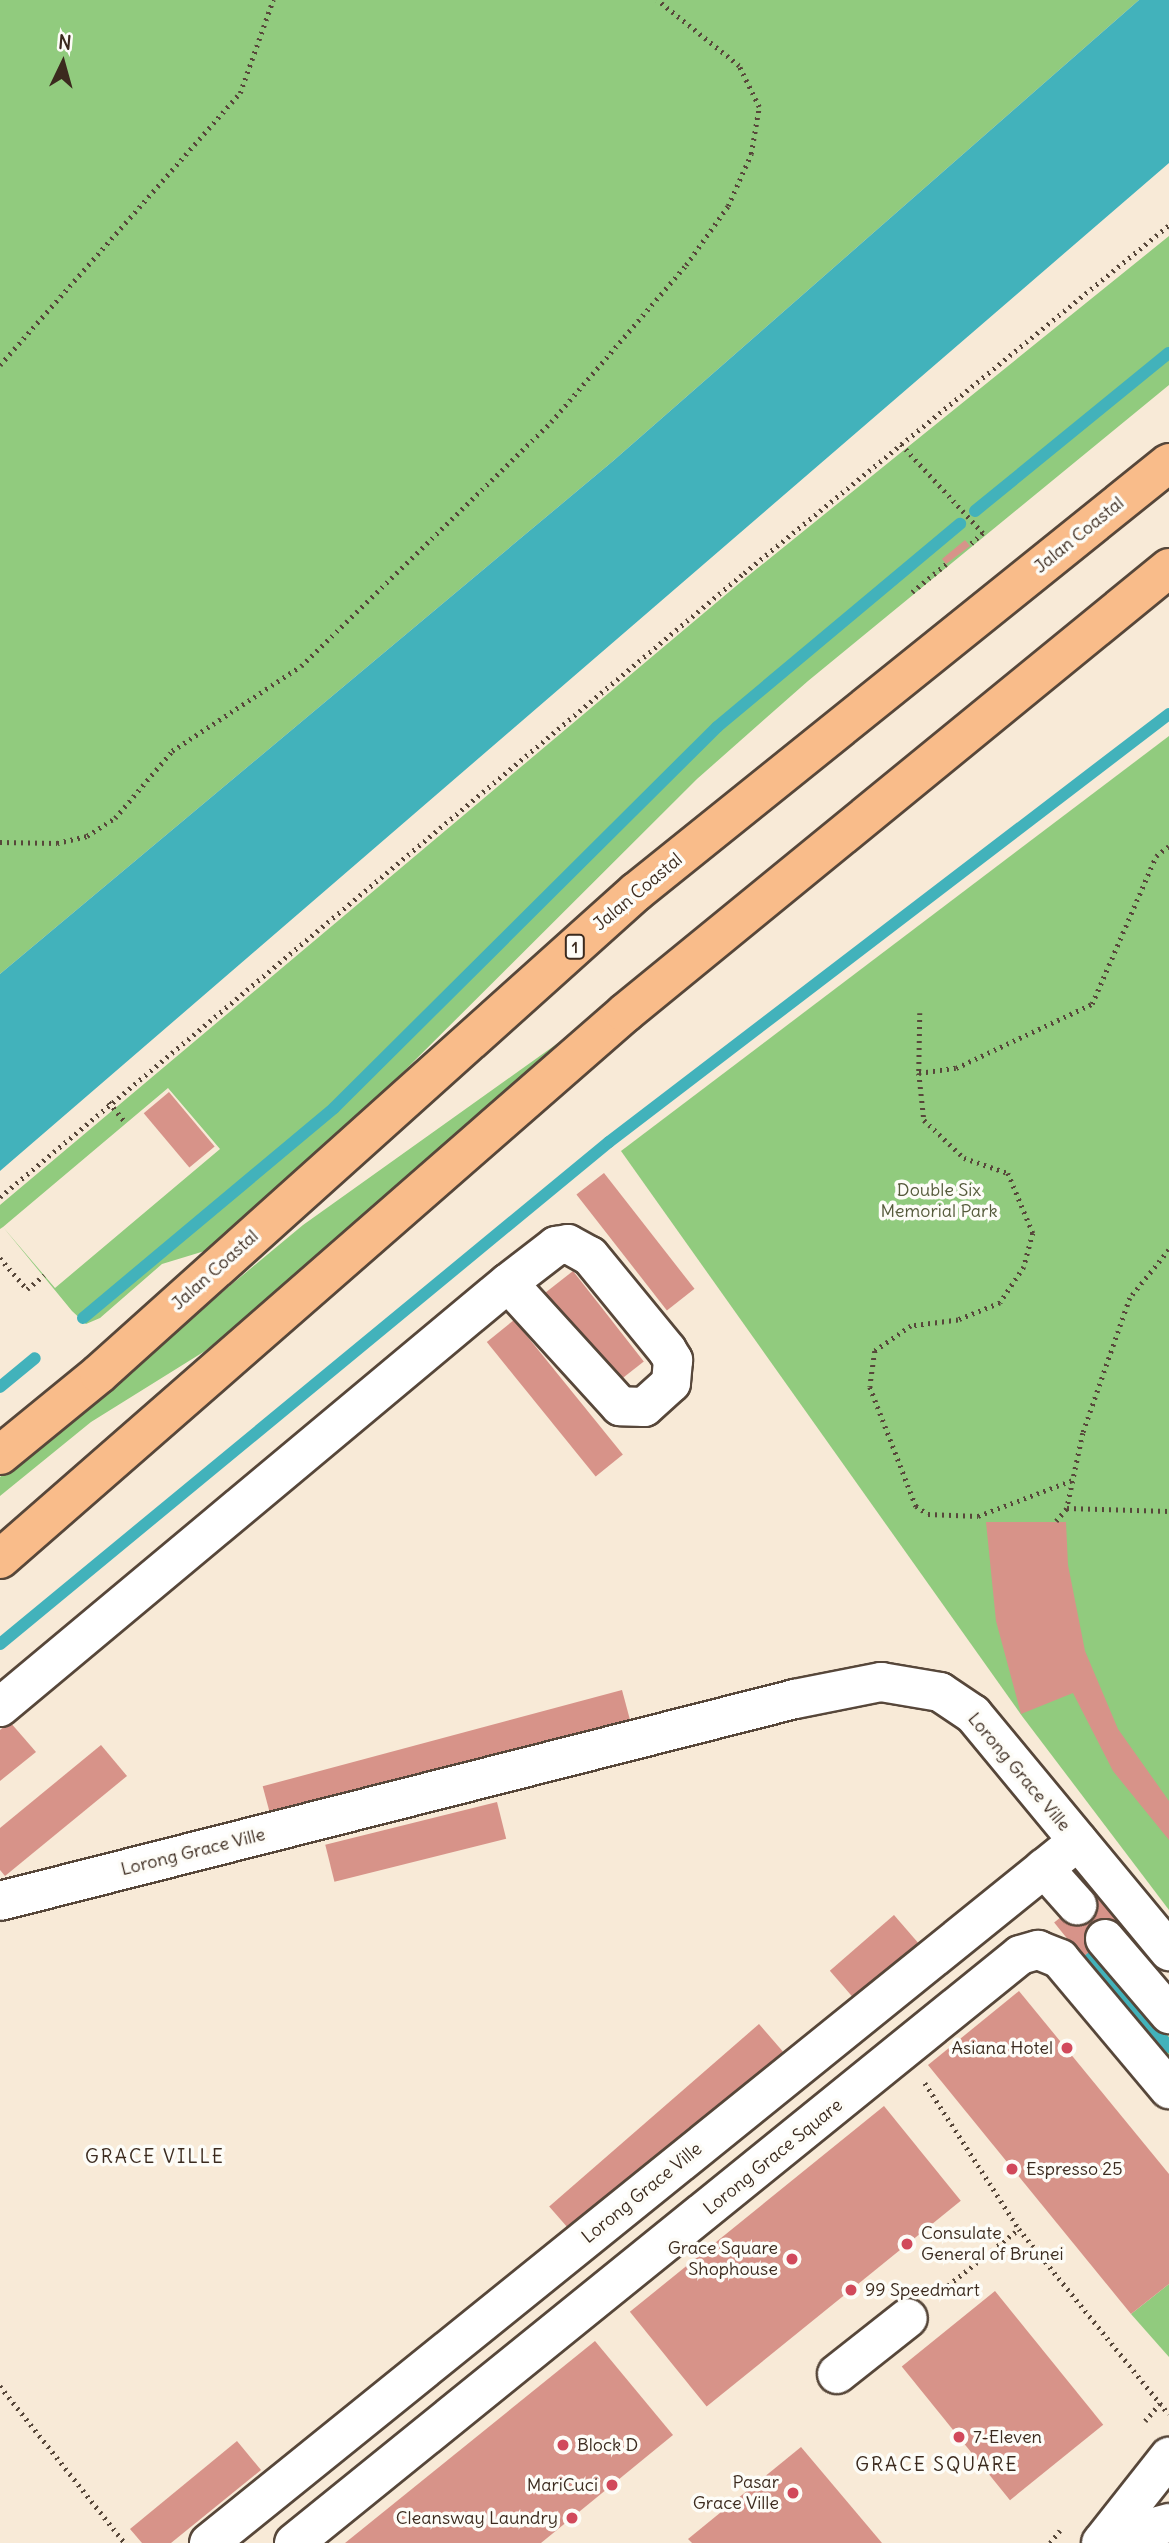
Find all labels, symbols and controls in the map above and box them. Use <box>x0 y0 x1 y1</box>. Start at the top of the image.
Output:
north arrow <box>28 28 98 98</box>
text: N <box>57 30 72 55</box>
street label: Jalan Coastal <box>1030 492 1128 578</box>
street label: Jalan Coastal <box>589 849 687 935</box>
road number: 1 <box>564 934 586 959</box>
park label: Double Six Memorial Park <box>880 1180 998 1222</box>
street label: Jalan Coastal <box>167 1225 263 1315</box>
street label: Lorong Grace Ville <box>963 1708 1075 1836</box>
street label: Lorong Grace Ville <box>119 1824 267 1880</box>
place label: Asiana Hotel <box>951 2037 1053 2059</box>
marker: Asiana Hotel <box>1059 2040 1075 2056</box>
street label: Lorong Grace Square <box>699 2094 847 2220</box>
street label: Lorong Grace Ville <box>578 2138 706 2248</box>
district label: GRACE VILLE <box>86 2146 224 2168</box>
place label: Espresso 25 <box>1026 2158 1123 2180</box>
marker: Espresso 25 <box>1004 2161 1020 2177</box>
place label: Consulate General of Brunei <box>921 2223 1064 2266</box>
marker: Consulate General of Brunei <box>899 2236 915 2252</box>
place label: Grace Square Shophouse <box>668 2238 778 2280</box>
marker: Grace Square Shophouse <box>784 2251 800 2267</box>
place label: 99 Speedmart <box>865 2279 980 2301</box>
marker: 99 Speedmart <box>843 2282 859 2298</box>
place label: 7-Eleven <box>973 2426 1042 2448</box>
marker: 7-Eleven <box>951 2429 967 2445</box>
place label: Block D <box>577 2434 638 2456</box>
marker: Block D <box>555 2437 571 2453</box>
district label: GRACE SQUARE <box>857 2454 1017 2476</box>
place label: Pasar Grace Ville <box>693 2472 779 2514</box>
place label: MariCuci <box>527 2474 598 2496</box>
marker: MariCuci <box>604 2477 620 2493</box>
marker: Pasar Grace Ville <box>785 2485 801 2501</box>
place label: Cleansway Laundry <box>396 2507 558 2529</box>
marker: Cleansway Laundry <box>564 2510 580 2526</box>

